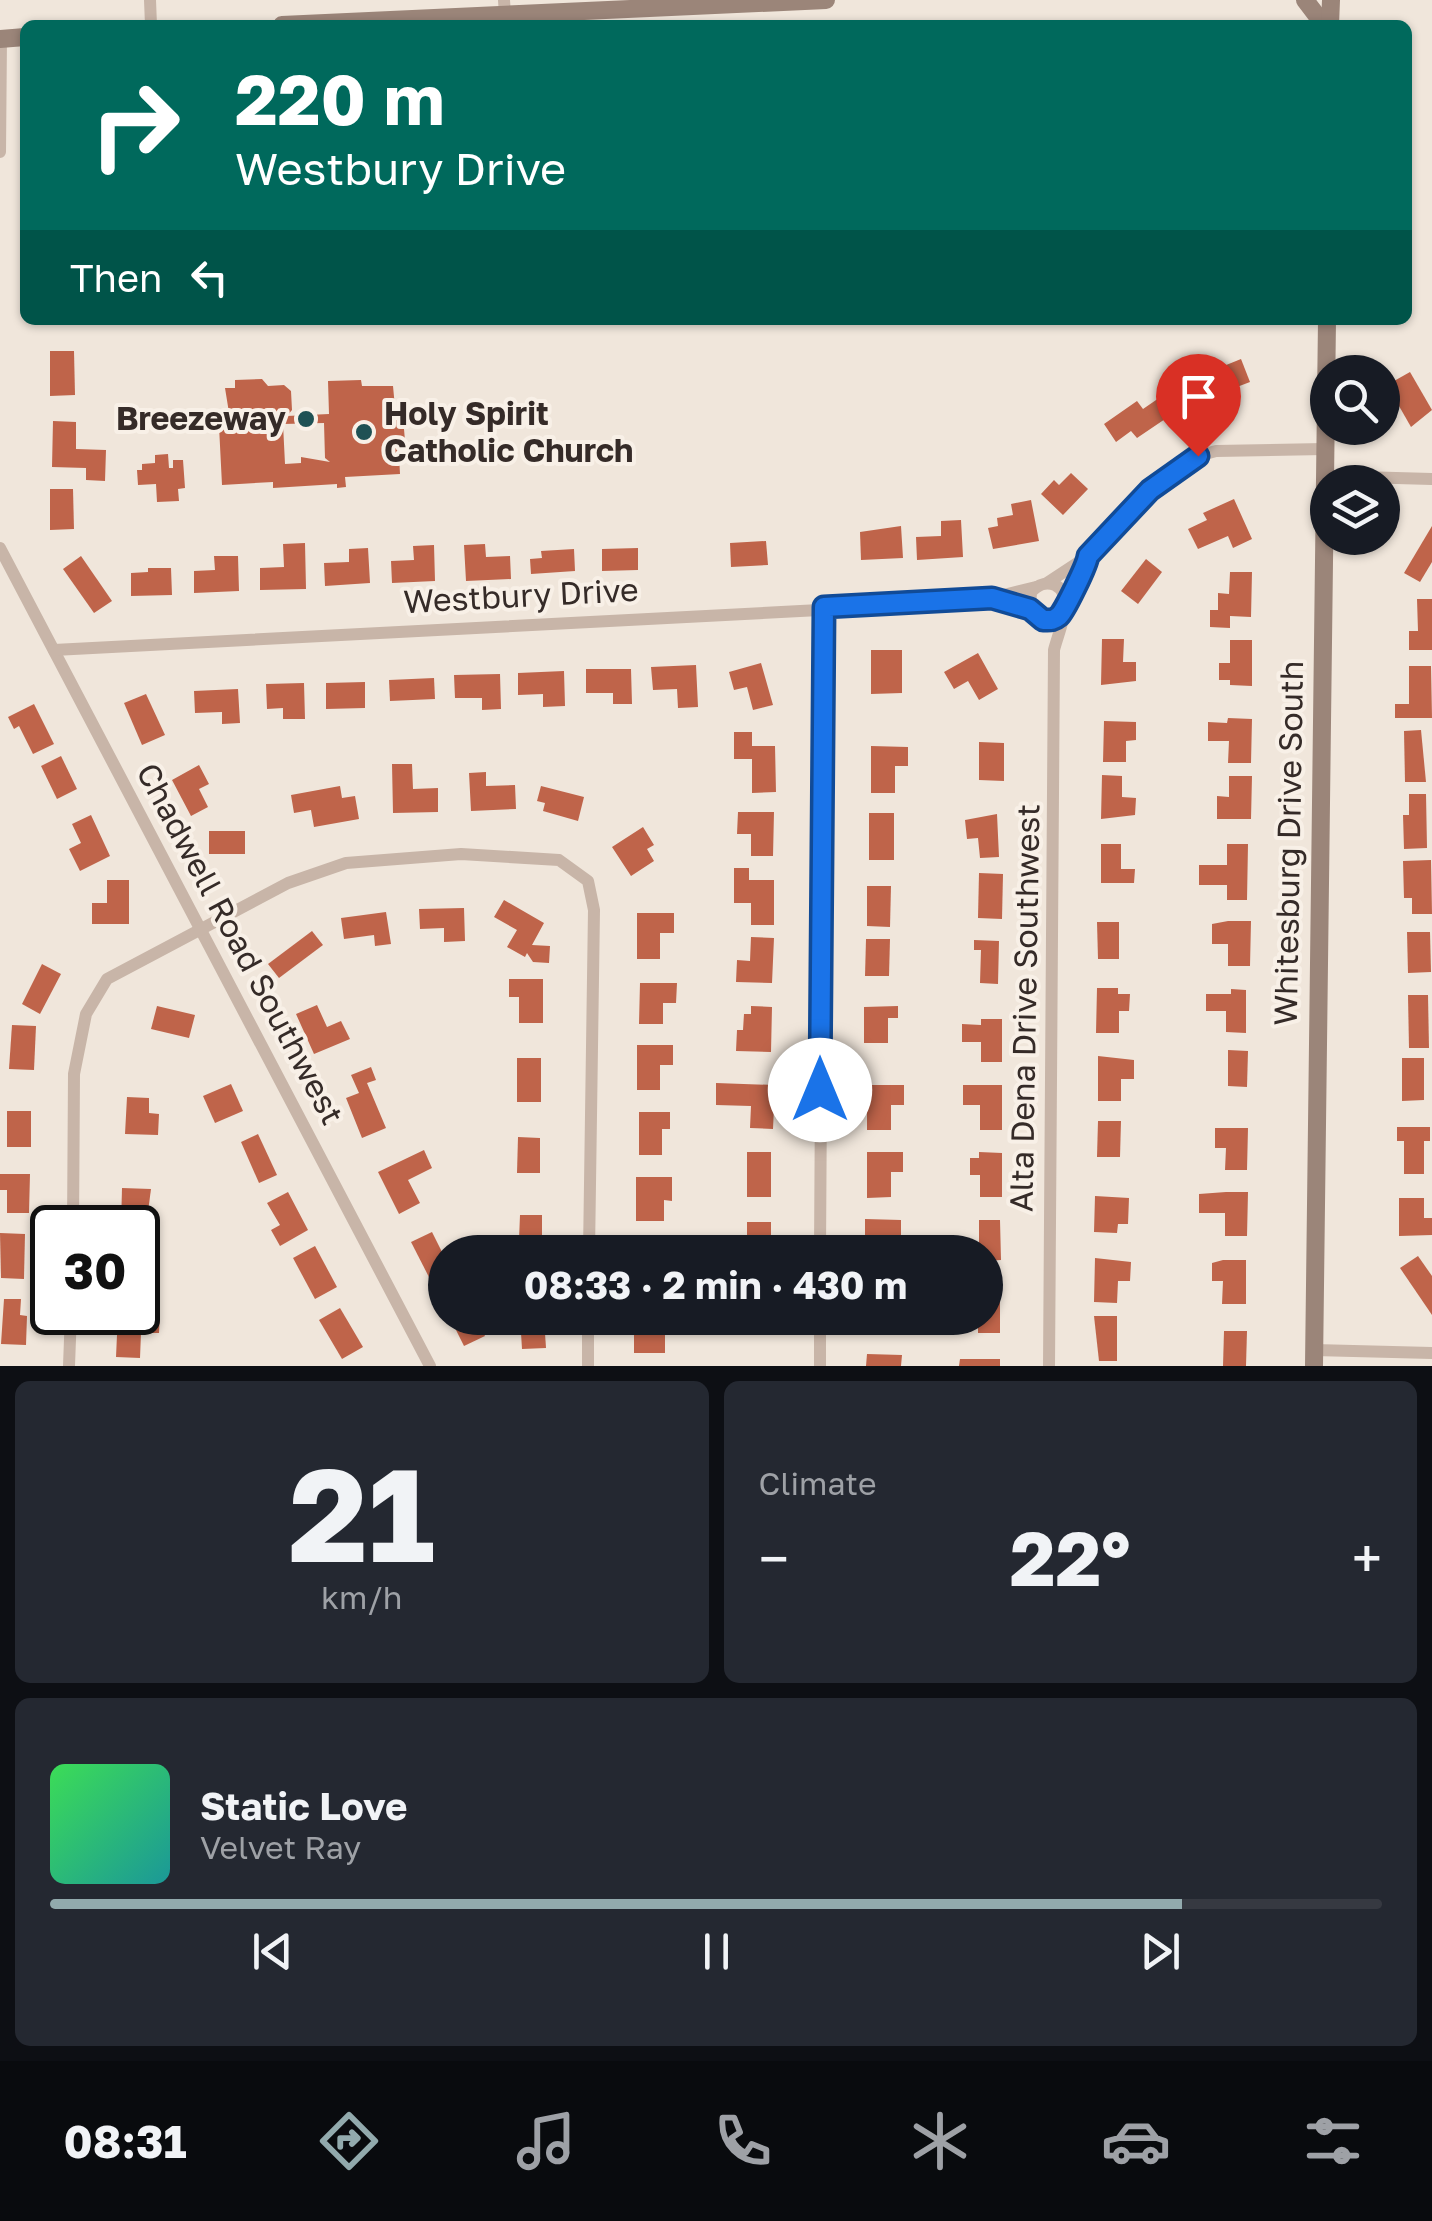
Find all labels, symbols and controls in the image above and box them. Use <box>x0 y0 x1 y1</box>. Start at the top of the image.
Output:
text: 220 m <box>235 56 445 140</box>
icon: right <box>70 60 200 190</box>
text: Westbury Drive <box>235 141 566 195</box>
icon: left <box>182 250 237 305</box>
text: Then <box>70 255 162 300</box>
pin <box>1156 354 1241 457</box>
map controls <box>1310 355 1400 555</box>
button: search <box>1310 355 1400 445</box>
icon: arrive <box>1171 369 1226 424</box>
place label: Holy Spirit Catholic Church <box>384 394 633 469</box>
place label: Breezeway <box>116 399 286 437</box>
marker: Breezeway <box>295 408 317 430</box>
marker: Holy Spirit Catholic Church <box>353 421 375 443</box>
button: layers <box>1310 465 1400 555</box>
street label: Westbury Drive <box>402 570 640 620</box>
street label: Whitesburg Drive South <box>1266 660 1310 1026</box>
street label: Chadwell Road Southwest <box>129 757 352 1131</box>
street label: Alta Dena Drive Southwest <box>1001 803 1047 1212</box>
position arrow <box>768 1038 872 1142</box>
speed limit sign: 30 <box>30 1205 160 1335</box>
text: 08:33 · 2 min · 430 m <box>524 1262 907 1307</box>
text: 21 <box>289 1435 435 1591</box>
text: Climate <box>759 1464 877 1502</box>
text: 22° <box>1010 1512 1131 1603</box>
text: − <box>759 1525 789 1591</box>
text: + <box>1352 1525 1382 1591</box>
text: km/h <box>321 1578 402 1616</box>
text: Static Love <box>200 1783 407 1828</box>
text: Velvet Ray <box>200 1828 361 1866</box>
icon: previous <box>245 1924 300 1979</box>
icon: pause <box>689 1924 744 1979</box>
icon: next <box>1133 1924 1188 1979</box>
icon: directions <box>314 2106 384 2176</box>
icon: music <box>511 2106 581 2176</box>
icon: phone <box>708 2106 778 2176</box>
icon: climate <box>905 2106 975 2176</box>
icon: car <box>1101 2106 1171 2176</box>
icon: filters <box>1298 2106 1368 2176</box>
text: 08:31 <box>63 2114 187 2168</box>

